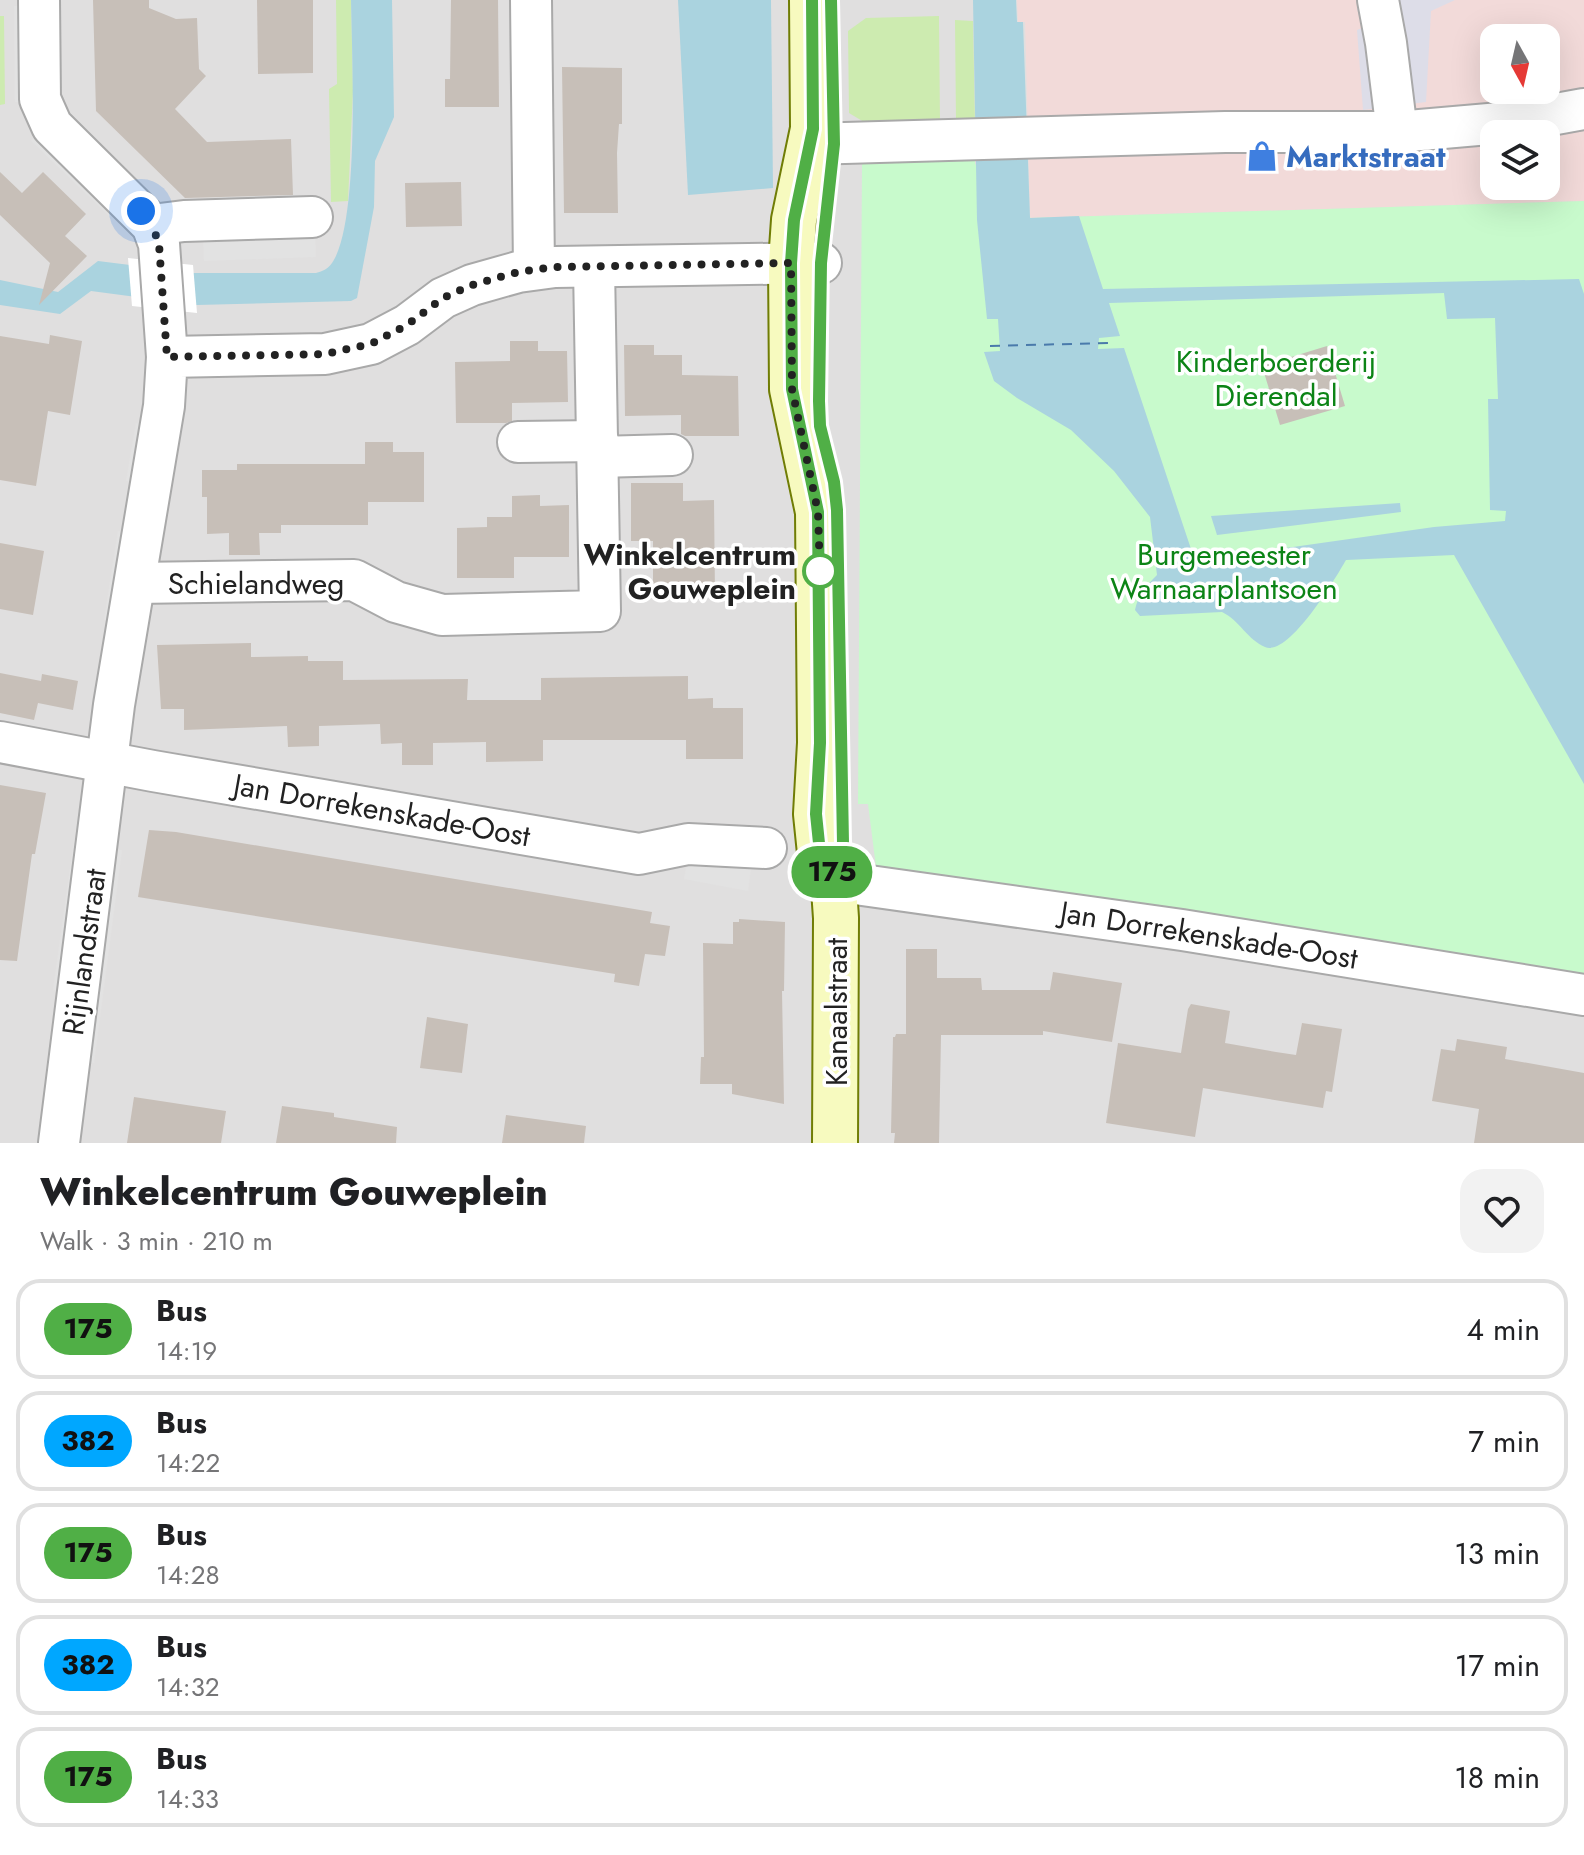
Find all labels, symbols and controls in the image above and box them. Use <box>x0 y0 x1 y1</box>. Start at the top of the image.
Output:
north arrow <box>1480 24 1560 104</box>
map controls <box>1480 24 1560 200</box>
button: layers <box>1480 120 1560 200</box>
place label: Marktstraat <box>1286 135 1446 178</box>
shop icon: Marktstraat <box>1245 139 1279 173</box>
your location <box>121 191 161 231</box>
park label: Kinderboerderij Dierendal <box>1176 340 1376 417</box>
place label: Winkelcentrum Gouweplein <box>583 533 796 610</box>
park label: Burgemeester Warnaarplantsoen <box>1110 533 1338 610</box>
marker: Winkelcentrum Gouweplein <box>803 554 837 588</box>
street label: Schielandweg <box>168 562 344 605</box>
street label: Jan Dorrekenskade-Oost <box>226 762 535 857</box>
line badge: 175 <box>786 846 878 898</box>
text: 175 <box>807 851 857 892</box>
street label: Rijnlandstraat <box>51 865 117 1038</box>
street label: Jan Dorrekenskade-Oost <box>1053 890 1362 980</box>
street label: Kanaalstraat <box>815 937 858 1086</box>
text: Winkelcentrum Gouweplein <box>40 1164 548 1219</box>
button: heart <box>1460 1169 1544 1253</box>
text: Walk · 3 min · 210 m <box>40 1222 273 1260</box>
text: Bus <box>156 1289 207 1332</box>
text: 175 <box>63 1308 113 1349</box>
text: 4 min <box>1467 1308 1540 1351</box>
text: 14:19 <box>156 1332 217 1370</box>
text: Bus <box>156 1401 207 1444</box>
text: 382 <box>61 1420 115 1461</box>
text: 7 min <box>1468 1420 1540 1463</box>
text: 14:22 <box>156 1444 220 1482</box>
text: Bus <box>156 1513 207 1556</box>
text: 175 <box>63 1532 113 1573</box>
text: 13 min <box>1454 1532 1540 1575</box>
text: 14:28 <box>156 1556 220 1594</box>
text: Bus <box>156 1625 207 1668</box>
text: 382 <box>61 1644 115 1685</box>
text: 17 min <box>1455 1644 1540 1687</box>
text: 14:32 <box>156 1668 220 1706</box>
text: Bus <box>156 1737 207 1780</box>
text: 175 <box>63 1756 113 1797</box>
text: 18 min <box>1454 1756 1540 1799</box>
text: 14:33 <box>156 1780 219 1818</box>

